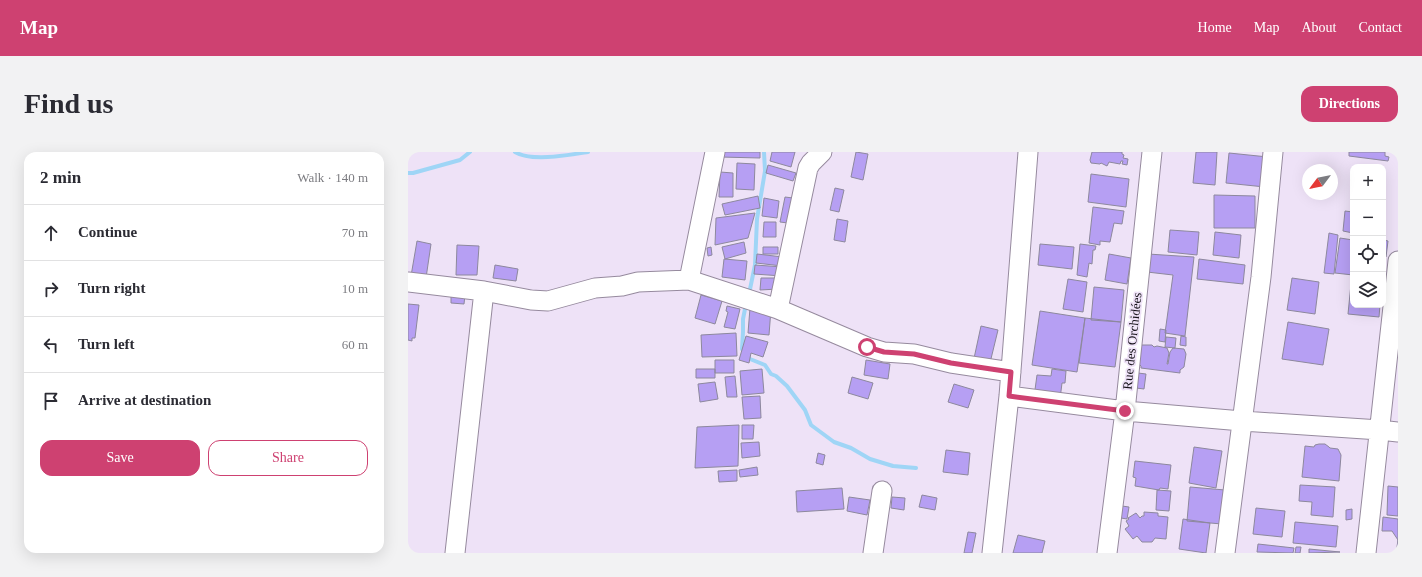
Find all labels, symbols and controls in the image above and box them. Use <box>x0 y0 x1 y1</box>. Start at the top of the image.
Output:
text: Map <box>20 17 58 38</box>
text: Home <box>1198 20 1232 35</box>
text: Map <box>1254 20 1279 35</box>
text: About <box>1301 20 1336 35</box>
text: Contact <box>1358 20 1402 35</box>
button: Directions <box>1301 86 1398 122</box>
text: Find us <box>24 88 114 119</box>
north arrow <box>1302 164 1338 200</box>
map controls <box>1350 164 1386 308</box>
button: + <box>1350 164 1386 200</box>
text: 2 min <box>40 168 81 187</box>
text: Walk · 140 m <box>297 170 368 185</box>
button: − <box>1350 200 1386 236</box>
icon: ahead <box>40 222 62 244</box>
text: Continue <box>78 224 137 240</box>
text: 70 m <box>342 225 368 240</box>
button: locate <box>1350 236 1386 272</box>
button: layers <box>1350 272 1386 308</box>
icon: right <box>40 278 62 300</box>
text: Turn right <box>78 280 145 296</box>
text: 10 m <box>342 281 368 296</box>
street label: Rue des Orchidées <box>1119 292 1145 390</box>
icon: left <box>40 334 62 356</box>
text: Turn left <box>78 336 135 352</box>
text: 60 m <box>342 337 368 352</box>
route start <box>858 338 876 356</box>
icon: arrive <box>40 390 62 412</box>
text: Arrive at destination <box>78 392 211 408</box>
route end <box>1116 402 1134 420</box>
button: Save <box>40 440 200 476</box>
button: Share <box>208 440 368 476</box>

